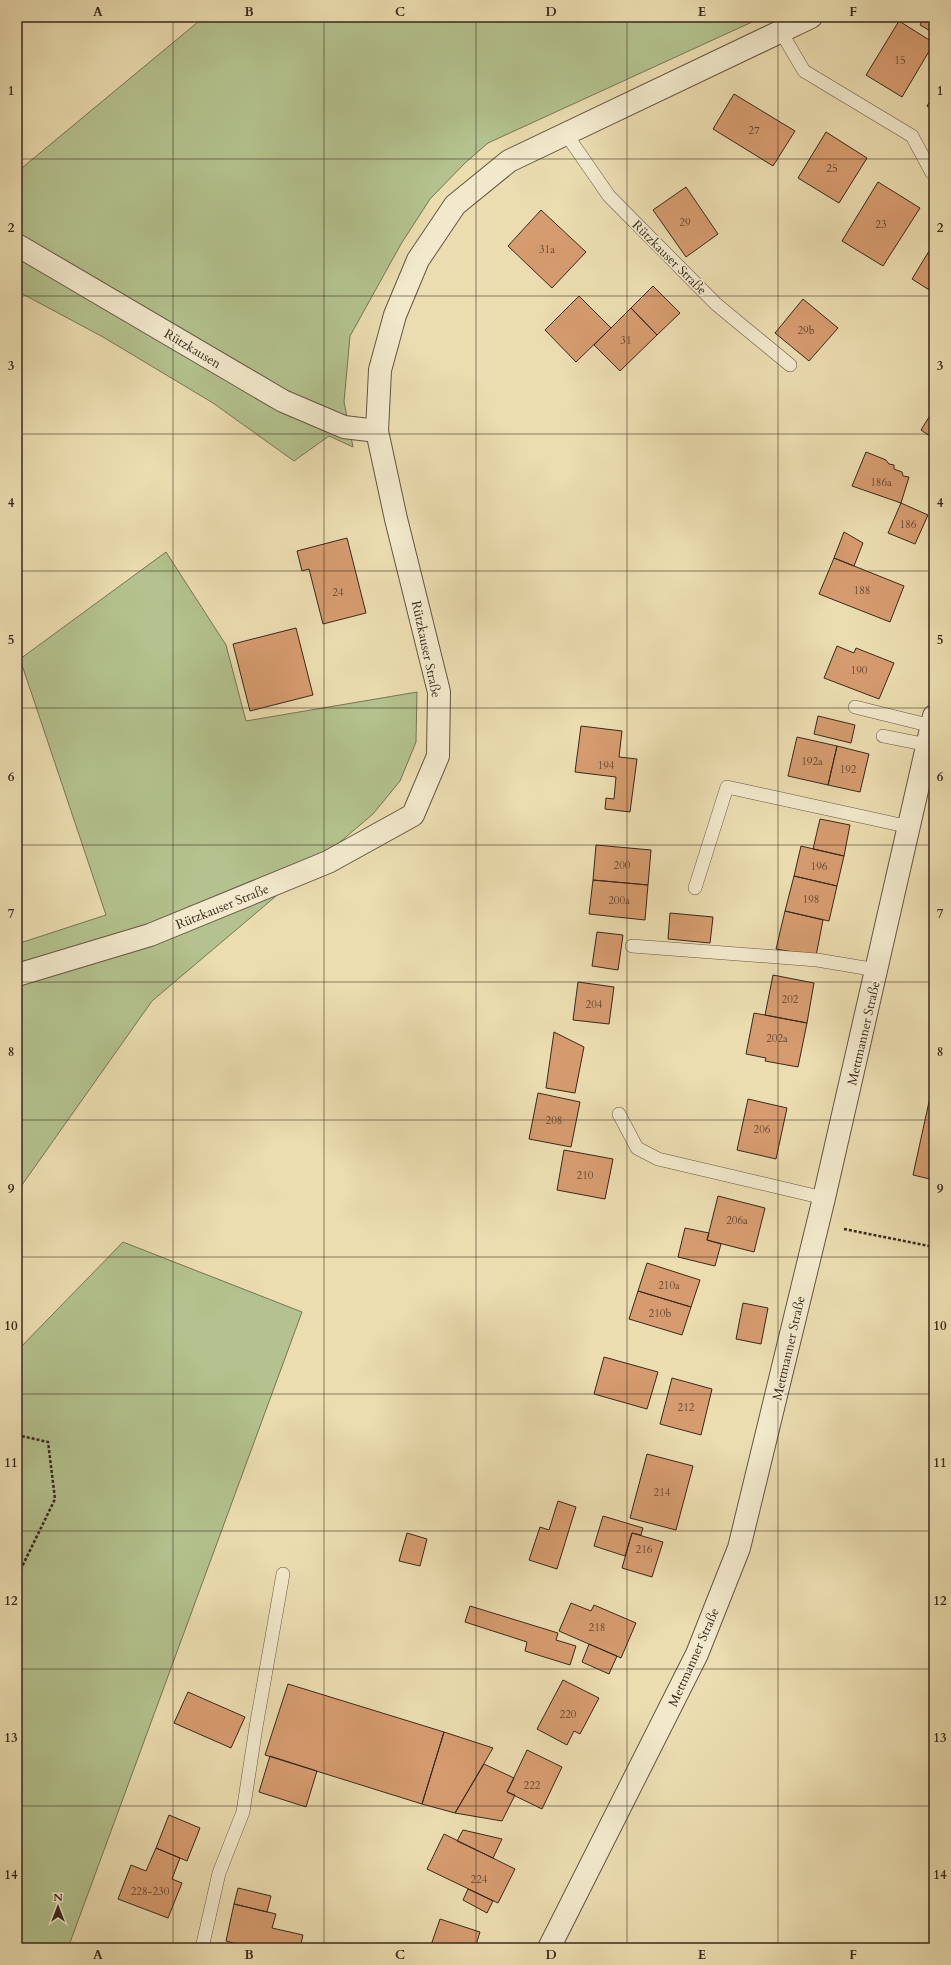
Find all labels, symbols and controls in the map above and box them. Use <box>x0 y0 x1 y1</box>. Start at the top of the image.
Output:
text: A <box>93 3 103 21</box>
text: B <box>244 3 254 21</box>
text: C <box>395 3 405 21</box>
text: D <box>545 3 557 21</box>
text: E <box>698 3 706 21</box>
text: F <box>849 3 857 21</box>
house number: 15 <box>894 53 906 68</box>
text: 1 <box>8 82 14 100</box>
text: 1 <box>937 82 943 100</box>
house number: 27 <box>748 123 760 138</box>
house number: 25 <box>826 161 838 176</box>
house number: 29 <box>679 215 691 230</box>
street label: Rützkauser Straße <box>628 216 711 299</box>
house number: 23 <box>875 217 887 232</box>
text: 2 <box>8 219 15 237</box>
text: 2 <box>937 219 944 237</box>
house number: 31a <box>539 242 555 257</box>
house number: 29b <box>797 323 815 338</box>
street label: Rützkausen <box>161 325 225 373</box>
house number: 31 <box>620 333 632 348</box>
text: 3 <box>8 357 15 375</box>
text: 3 <box>937 357 944 375</box>
house number: 186a <box>870 475 892 490</box>
text: 4 <box>8 494 15 512</box>
text: 4 <box>937 494 944 512</box>
house number: 186 <box>900 517 917 532</box>
house number: 188 <box>854 583 870 598</box>
house number: 24 <box>332 585 344 600</box>
street label: Rützkauser Straße <box>407 599 445 700</box>
text: 5 <box>8 631 14 649</box>
text: 5 <box>937 631 943 649</box>
house number: 190 <box>851 663 868 678</box>
house number: 192a <box>801 754 823 769</box>
house number: 194 <box>598 758 615 773</box>
house number: 192 <box>840 762 857 777</box>
text: 6 <box>8 768 15 786</box>
text: 6 <box>937 768 944 786</box>
house number: 200 <box>614 858 631 873</box>
house number: 196 <box>811 859 828 874</box>
street label: Rützkauser Straße <box>173 880 272 934</box>
house number: 198 <box>803 892 819 907</box>
house number: 200a <box>608 893 630 908</box>
text: 7 <box>8 905 15 923</box>
text: 7 <box>937 905 944 923</box>
street label: Mettmanner Straße <box>843 979 885 1087</box>
house number: 202 <box>782 992 799 1007</box>
house number: 204 <box>586 997 603 1012</box>
house number: 202a <box>766 1031 788 1046</box>
text: 8 <box>8 1043 14 1061</box>
text: 8 <box>937 1043 943 1061</box>
house number: 208 <box>546 1113 562 1128</box>
house number: 206 <box>754 1122 771 1137</box>
house number: 210 <box>577 1168 594 1183</box>
text: 9 <box>8 1180 15 1198</box>
text: 9 <box>937 1180 944 1198</box>
house number: 206a <box>726 1213 748 1228</box>
house number: 210a <box>658 1278 680 1293</box>
street label: Mettmanner Straße <box>768 1294 810 1402</box>
house number: 210b <box>649 1306 671 1321</box>
text: 10 <box>4 1317 18 1335</box>
text: 10 <box>933 1317 947 1335</box>
house number: 212 <box>678 1400 695 1415</box>
text: 11 <box>4 1454 18 1472</box>
text: 11 <box>933 1454 947 1472</box>
house number: 214 <box>654 1485 671 1500</box>
house number: 216 <box>636 1542 653 1557</box>
text: 12 <box>4 1592 18 1610</box>
text: 12 <box>933 1592 947 1610</box>
street label: Mettmanner Straße <box>664 1605 724 1710</box>
house number: 218 <box>589 1620 605 1635</box>
house number: 220 <box>560 1707 577 1722</box>
text: 13 <box>4 1729 18 1747</box>
text: 13 <box>933 1729 947 1747</box>
house number: 222 <box>524 1778 541 1793</box>
text: 14 <box>4 1866 18 1884</box>
text: 14 <box>933 1866 947 1884</box>
house number: 224 <box>471 1872 488 1887</box>
house number: 228-230 <box>131 1884 170 1899</box>
north arrow <box>38 1887 78 1927</box>
text: N <box>53 1890 63 1905</box>
text: A <box>93 1946 103 1964</box>
text: B <box>244 1946 254 1964</box>
text: C <box>395 1946 405 1964</box>
text: D <box>545 1946 557 1964</box>
text: E <box>698 1946 706 1964</box>
text: F <box>849 1946 857 1964</box>

